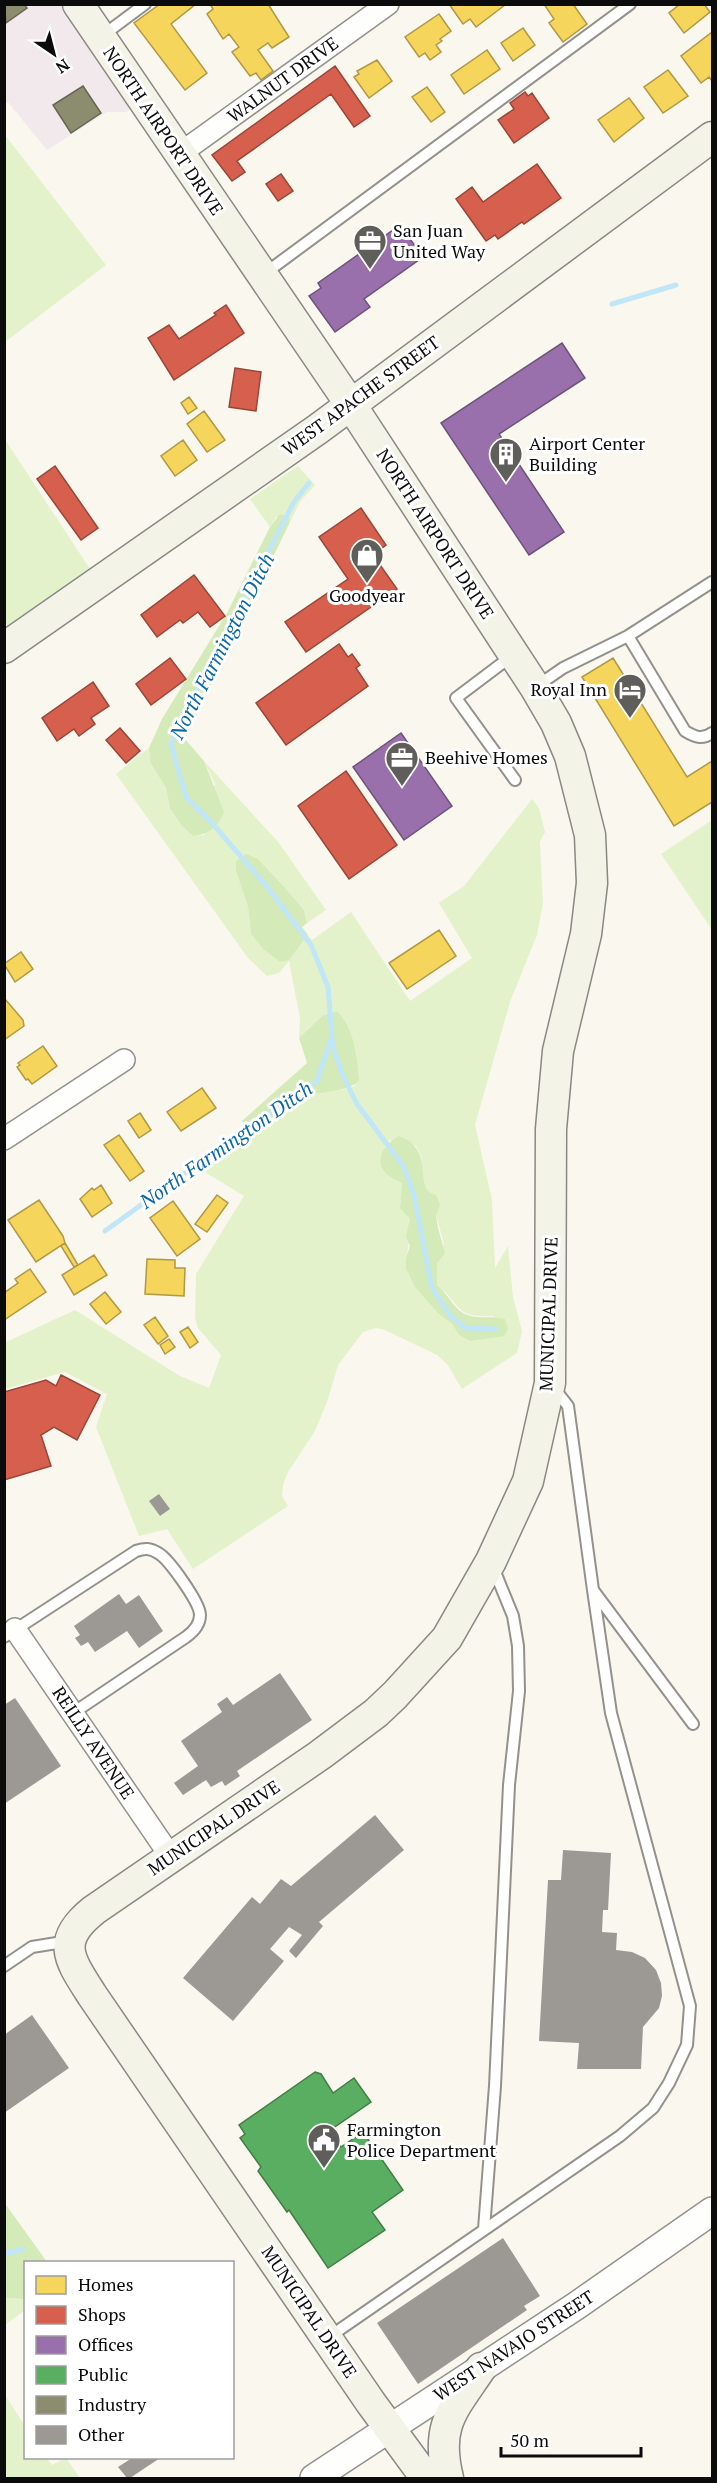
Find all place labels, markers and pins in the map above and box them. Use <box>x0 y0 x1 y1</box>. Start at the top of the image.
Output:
place label: San Juan United Way <box>393 218 486 263</box>
office icon: San Juan United Way <box>352 223 388 270</box>
place label: Airport Center Building <box>529 431 645 476</box>
building icon: Airport Center Building <box>488 436 524 483</box>
shop icon: Goodyear <box>349 537 385 584</box>
place label: Goodyear <box>329 583 405 607</box>
hotel icon: Royal Inn <box>612 672 648 719</box>
place label: Royal Inn <box>531 677 607 701</box>
office icon: Beehive Homes <box>384 740 420 787</box>
place label: Beehive Homes <box>425 745 548 769</box>
place label: Farmington Police Department <box>347 2117 496 2162</box>
public building icon: Farmington Police Department <box>306 2122 342 2169</box>

